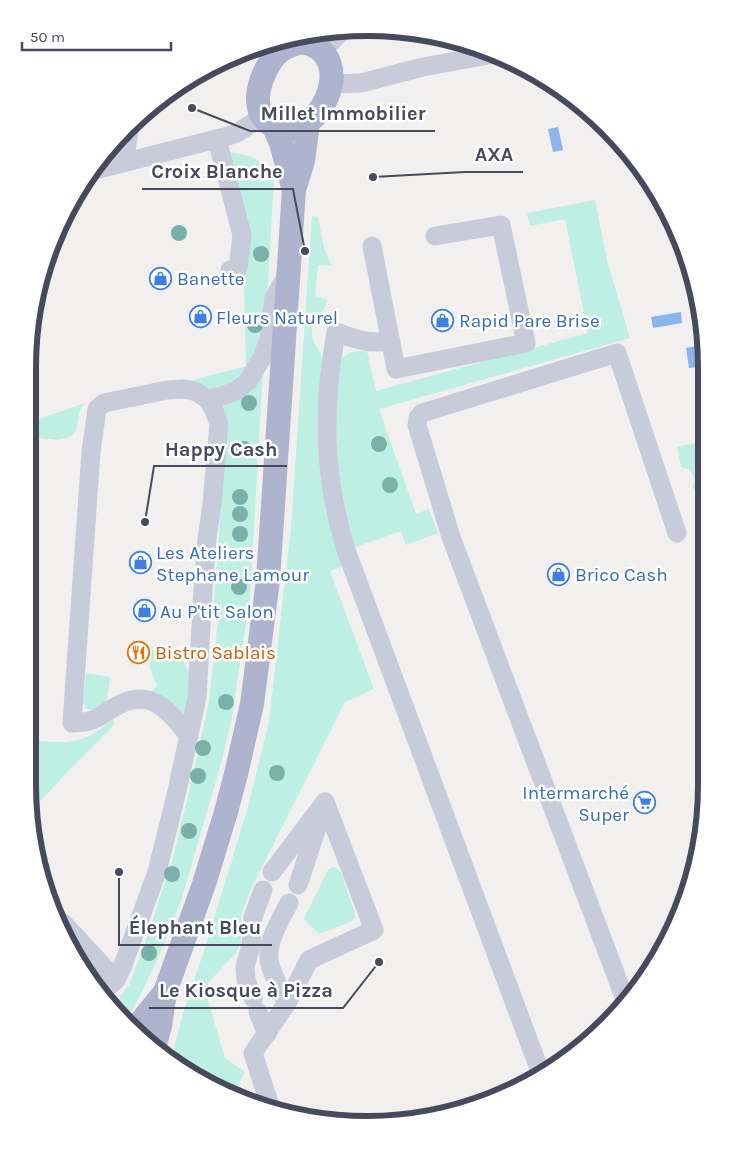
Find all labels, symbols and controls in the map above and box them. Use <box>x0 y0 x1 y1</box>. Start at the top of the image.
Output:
scale bar <box>22 20 171 52</box>
text: 50 m <box>30 28 65 46</box>
callout: Millet Immobilier <box>250 96 435 131</box>
text: Millet Immobilier <box>260 102 426 125</box>
callout: AXA <box>465 137 523 172</box>
text: AXA <box>475 143 514 166</box>
callout: Croix Blanche <box>142 154 293 189</box>
text: Croix Blanche <box>151 160 283 183</box>
shop icon: Banette <box>149 266 173 290</box>
place label: Banette <box>177 268 245 290</box>
shop icon: Fleurs Naturel <box>188 305 212 329</box>
place label: Fleurs Naturel <box>216 307 338 329</box>
shop icon: Rapid Pare Brise <box>431 308 455 332</box>
place label: Rapid Pare Brise <box>459 310 600 332</box>
callout: Happy Cash <box>154 431 287 466</box>
text: Happy Cash <box>165 438 277 461</box>
place label: Les Ateliers Stephane Lamour <box>156 542 309 586</box>
shop icon: Les Ateliers Stephane Lamour <box>128 551 152 575</box>
shop icon: Brico Cash <box>547 562 571 586</box>
place label: Brico Cash <box>575 564 668 586</box>
shop icon: Au P'tit Salon <box>132 599 156 623</box>
place label: Au P'tit Salon <box>160 601 274 623</box>
restaurant icon: Bistro Sablais <box>127 640 151 664</box>
place label: Bistro Sablais <box>155 642 276 664</box>
place label: Intermarché Super <box>522 782 629 826</box>
supermarket icon: Intermarché Super <box>633 791 657 815</box>
callout: Élephant Bleu <box>119 910 272 945</box>
text: Élephant Bleu <box>129 914 261 939</box>
callout: Le Kiosque à Pizza <box>149 973 343 1008</box>
text: Le Kiosque à Pizza <box>159 979 333 1002</box>

